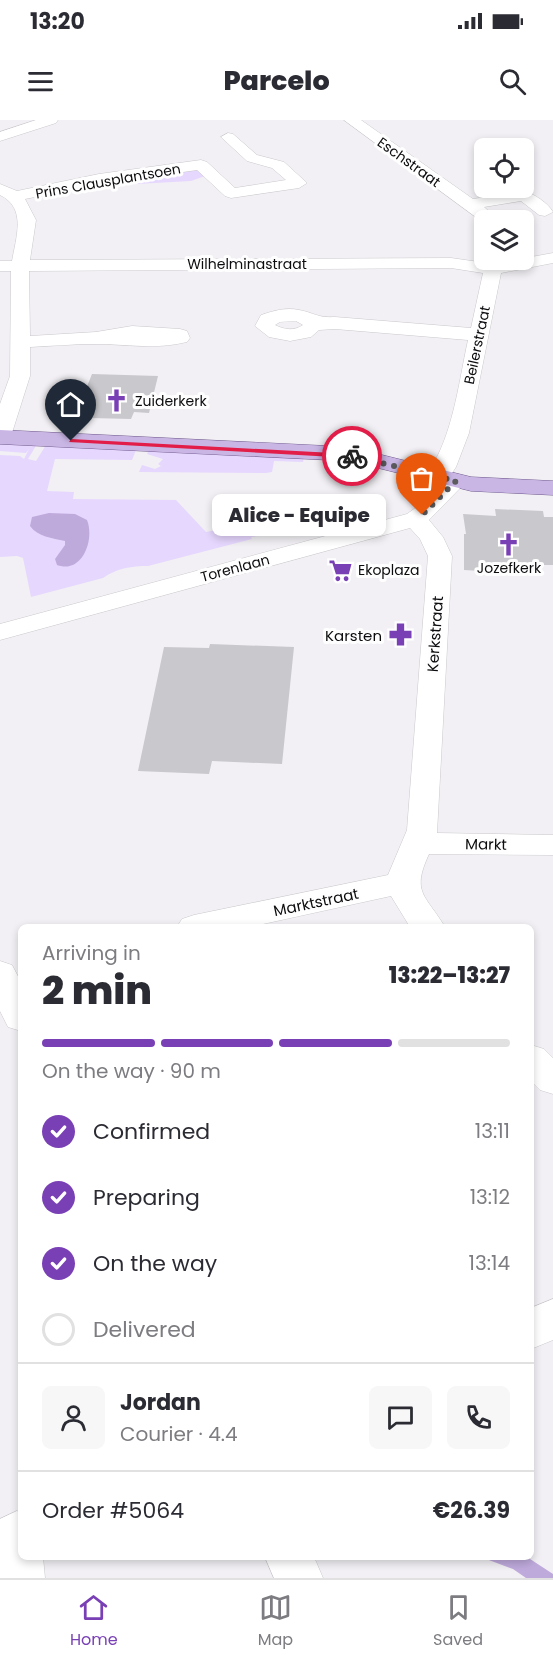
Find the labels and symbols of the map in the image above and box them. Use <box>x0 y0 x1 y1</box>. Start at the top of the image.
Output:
street label: Eschstraat <box>373 132 445 192</box>
street label: Prins Clausplantsoen <box>34 158 182 204</box>
street label: Wilhelminastraat <box>187 254 307 274</box>
street label: Beilerstraat <box>459 304 495 386</box>
pin <box>45 379 96 441</box>
church icon: Zuiderkerk <box>104 388 130 414</box>
place label: Zuiderkerk <box>135 391 207 411</box>
courier <box>322 426 382 486</box>
pin <box>396 453 447 515</box>
callout: Alice - Equipe <box>212 494 386 536</box>
church icon: Jozefkerk <box>496 531 522 557</box>
street label: Torenlaan <box>198 549 272 587</box>
supermarket icon: Ekoplaza <box>327 557 353 583</box>
place label: Jozefkerk <box>477 558 542 578</box>
place label: Ekoplaza <box>358 560 420 580</box>
street label: Kerkstraat <box>422 595 448 673</box>
pharmacy icon: Karsten <box>387 622 413 648</box>
place label: Karsten <box>325 625 382 646</box>
street label: Markt <box>465 833 507 855</box>
street label: Marktstraat <box>272 883 360 921</box>

